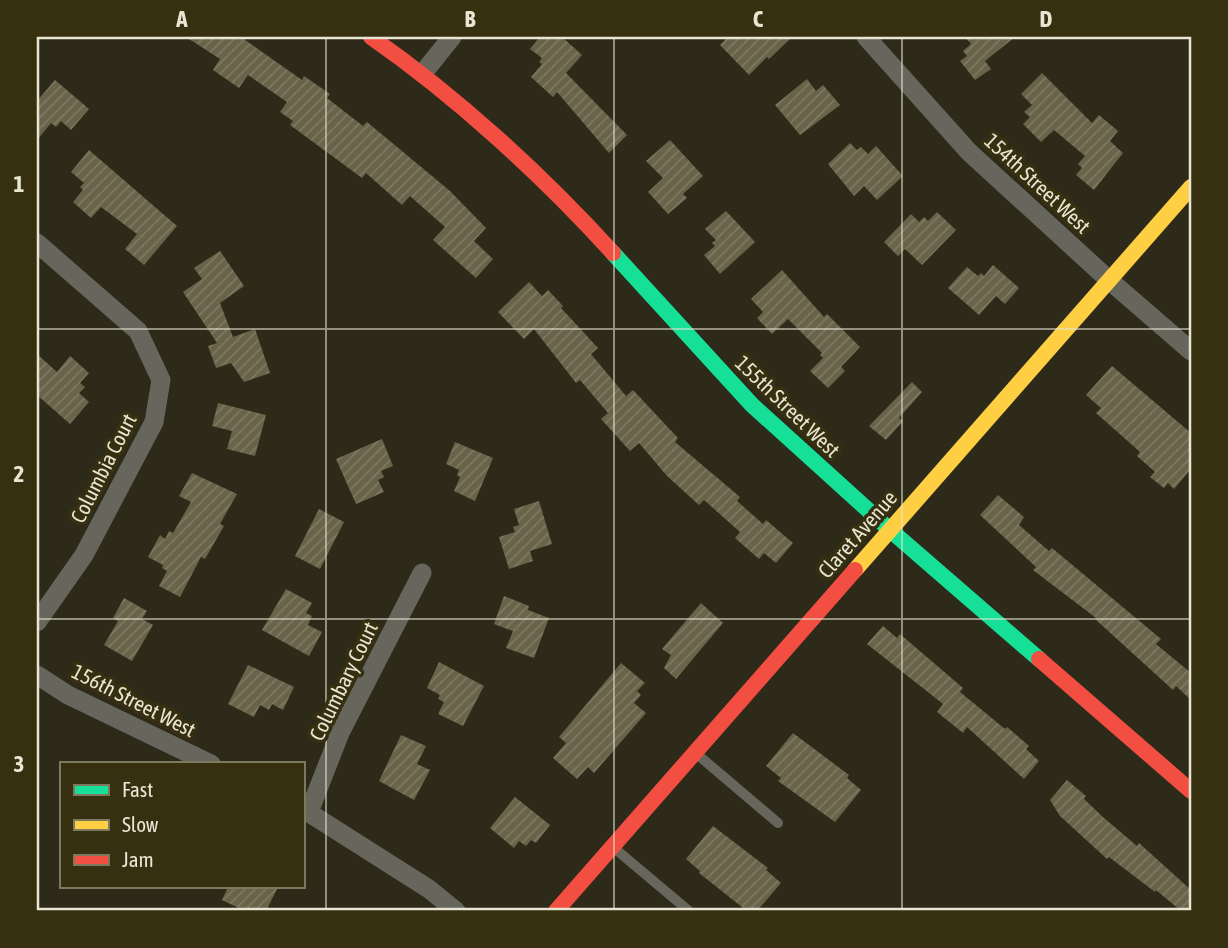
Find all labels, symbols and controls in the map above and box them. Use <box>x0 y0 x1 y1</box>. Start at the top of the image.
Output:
text: A <box>175 6 188 32</box>
text: B <box>465 6 476 32</box>
text: C <box>753 6 764 32</box>
text: D <box>1040 6 1053 32</box>
street label: 154th Street West <box>980 128 1096 238</box>
text: 1 <box>14 171 25 197</box>
street label: 155th Street West <box>731 350 845 462</box>
street label: Columbia Court <box>65 410 141 526</box>
text: 2 <box>14 461 24 487</box>
street label: Claret Avenue <box>813 486 901 582</box>
street label: Columbary Court <box>304 618 382 744</box>
street label: 156th Street West <box>68 659 200 741</box>
text: 3 <box>14 751 24 777</box>
legend <box>60 762 304 888</box>
text: Fast <box>122 777 153 801</box>
text: Slow <box>122 812 159 836</box>
text: Jam <box>122 847 154 871</box>

